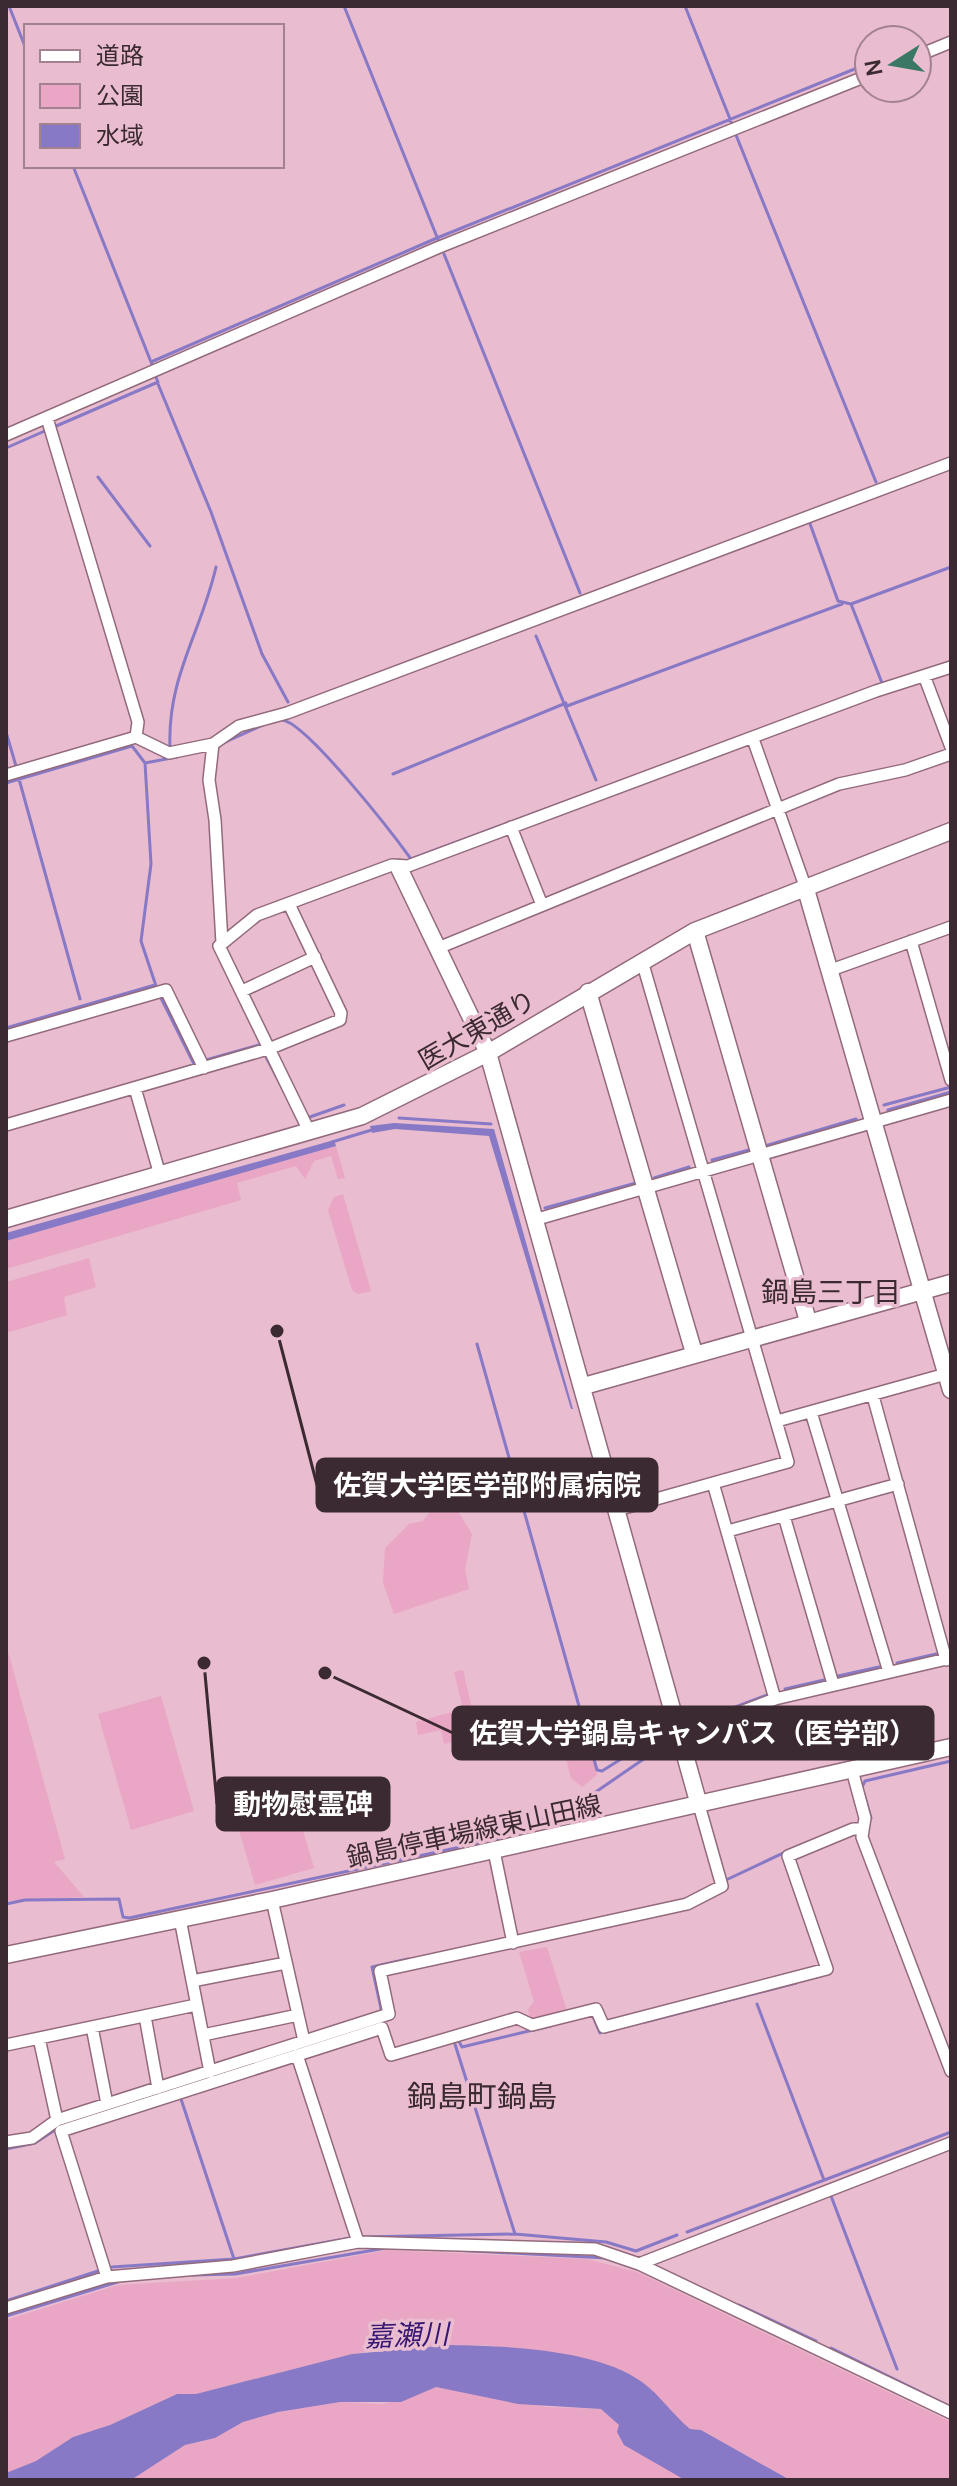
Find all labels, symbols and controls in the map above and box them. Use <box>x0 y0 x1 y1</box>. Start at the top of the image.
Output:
legend <box>24 24 284 168</box>
north arrow <box>853 24 933 104</box>
text: 道路 <box>96 38 144 71</box>
text: N <box>857 57 890 78</box>
text: 公園 <box>96 78 144 111</box>
text: 水域 <box>96 118 144 151</box>
street label: 医大東通り <box>411 981 542 1077</box>
district label: 鍋島三丁目 <box>761 1272 901 1310</box>
callout: 佐賀大学医学部附属病院 <box>317 1459 657 1511</box>
text: 佐賀大学医学部附属病院 <box>333 1465 641 1503</box>
callout: 佐賀大学鍋島キャンパス（医学部） <box>453 1707 933 1759</box>
text: 佐賀大学鍋島キャンパス（医学部） <box>469 1713 917 1751</box>
callout: 動物慰霊碑 <box>217 1778 389 1830</box>
text: 動物慰霊碑 <box>233 1784 373 1822</box>
street label: 鍋島停車場線東山田線 <box>343 1785 605 1875</box>
district label: 鍋島町鍋島 <box>407 2075 557 2116</box>
water label: 嘉瀬川 <box>364 2313 453 2354</box>

